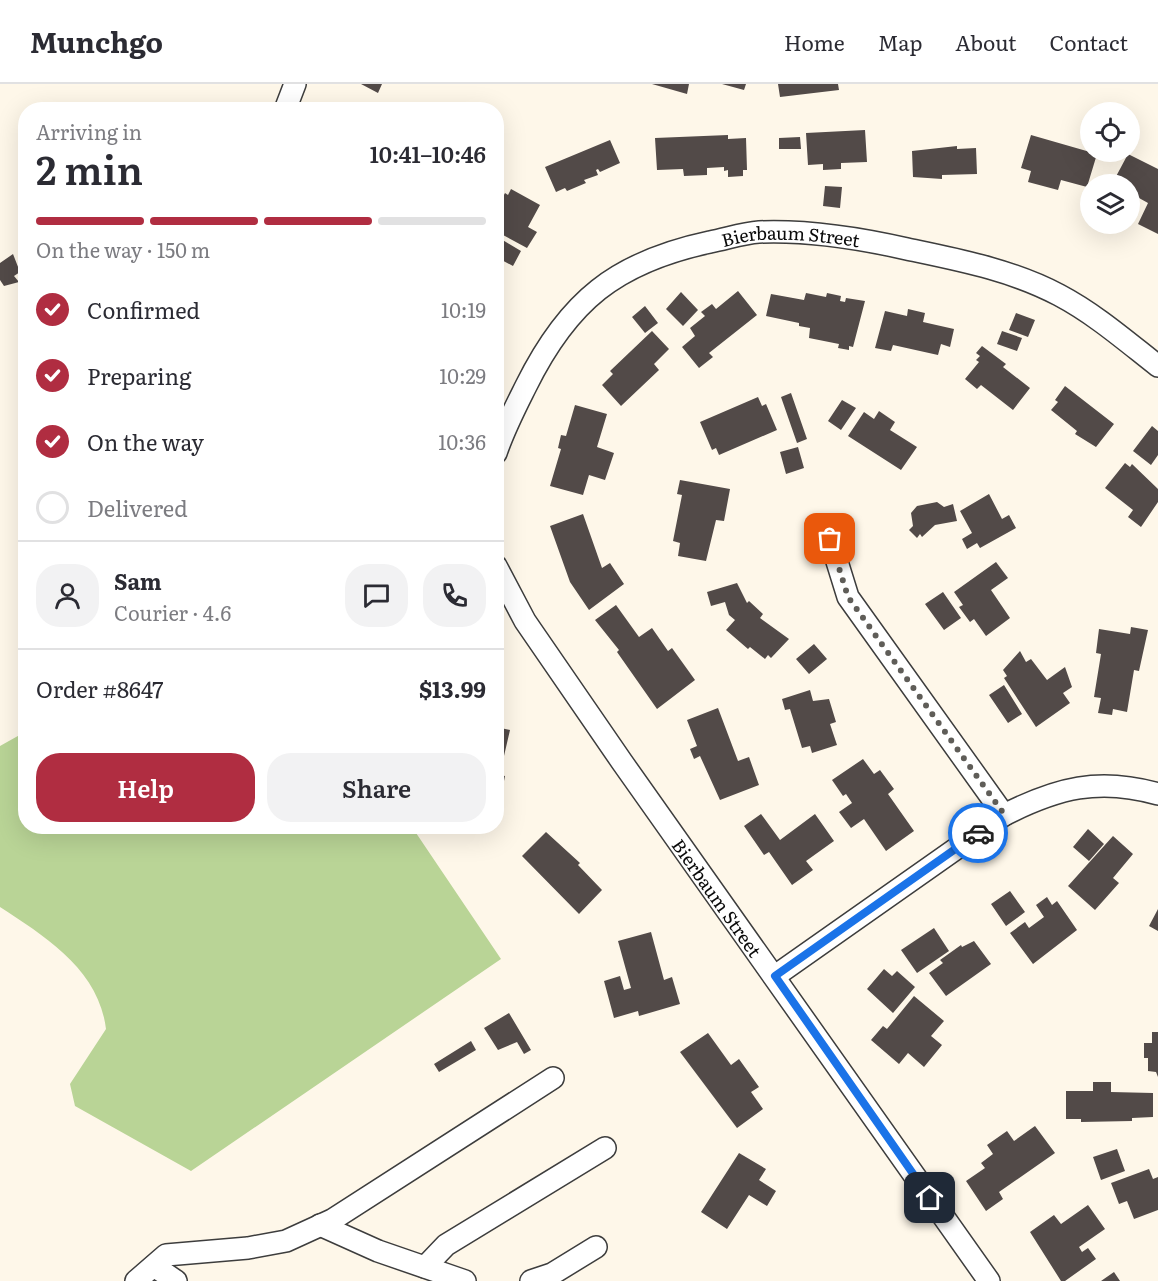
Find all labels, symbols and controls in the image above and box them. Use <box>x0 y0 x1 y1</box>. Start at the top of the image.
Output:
text: Munchgo <box>30 20 163 62</box>
text: Home <box>784 26 845 57</box>
text: Map <box>878 26 922 57</box>
text: About <box>955 26 1017 57</box>
text: Contact <box>1050 26 1128 57</box>
map controls <box>1080 102 1140 234</box>
button: locate <box>1080 102 1140 162</box>
text: Arriving in <box>36 116 142 146</box>
text: 10:41–10:46 <box>370 137 486 170</box>
text: 2 min <box>36 139 143 197</box>
button: layers <box>1080 174 1140 234</box>
street label: Bierbaum Street <box>718 218 863 253</box>
text: On the way · 150 m <box>36 234 210 264</box>
icon: check <box>36 293 69 326</box>
text: Confirmed <box>87 293 200 326</box>
text: 10:19 <box>441 294 486 324</box>
icon: check <box>36 359 69 392</box>
text: Preparing <box>87 359 191 392</box>
text: 10:29 <box>439 360 486 390</box>
icon: check <box>36 425 69 458</box>
text: On the way <box>87 425 204 458</box>
text: 10:36 <box>438 426 486 456</box>
text: Delivered <box>87 491 188 524</box>
pin <box>804 513 855 564</box>
icon: bag <box>813 522 846 555</box>
button: person <box>36 564 99 627</box>
text: Sam <box>114 564 162 597</box>
button: chat <box>345 564 408 627</box>
button: phone <box>423 564 486 627</box>
text: Courier · 4.6 <box>114 597 231 627</box>
text: Order #8647 <box>36 672 163 705</box>
text: $13.99 <box>419 672 486 705</box>
button: Help <box>36 753 255 822</box>
button: Share <box>267 753 486 822</box>
courier <box>948 803 1008 863</box>
icon: car <box>962 817 995 850</box>
street label: Bierbaum Street <box>666 833 769 963</box>
pin <box>904 1172 955 1223</box>
icon: home <box>913 1181 946 1214</box>

